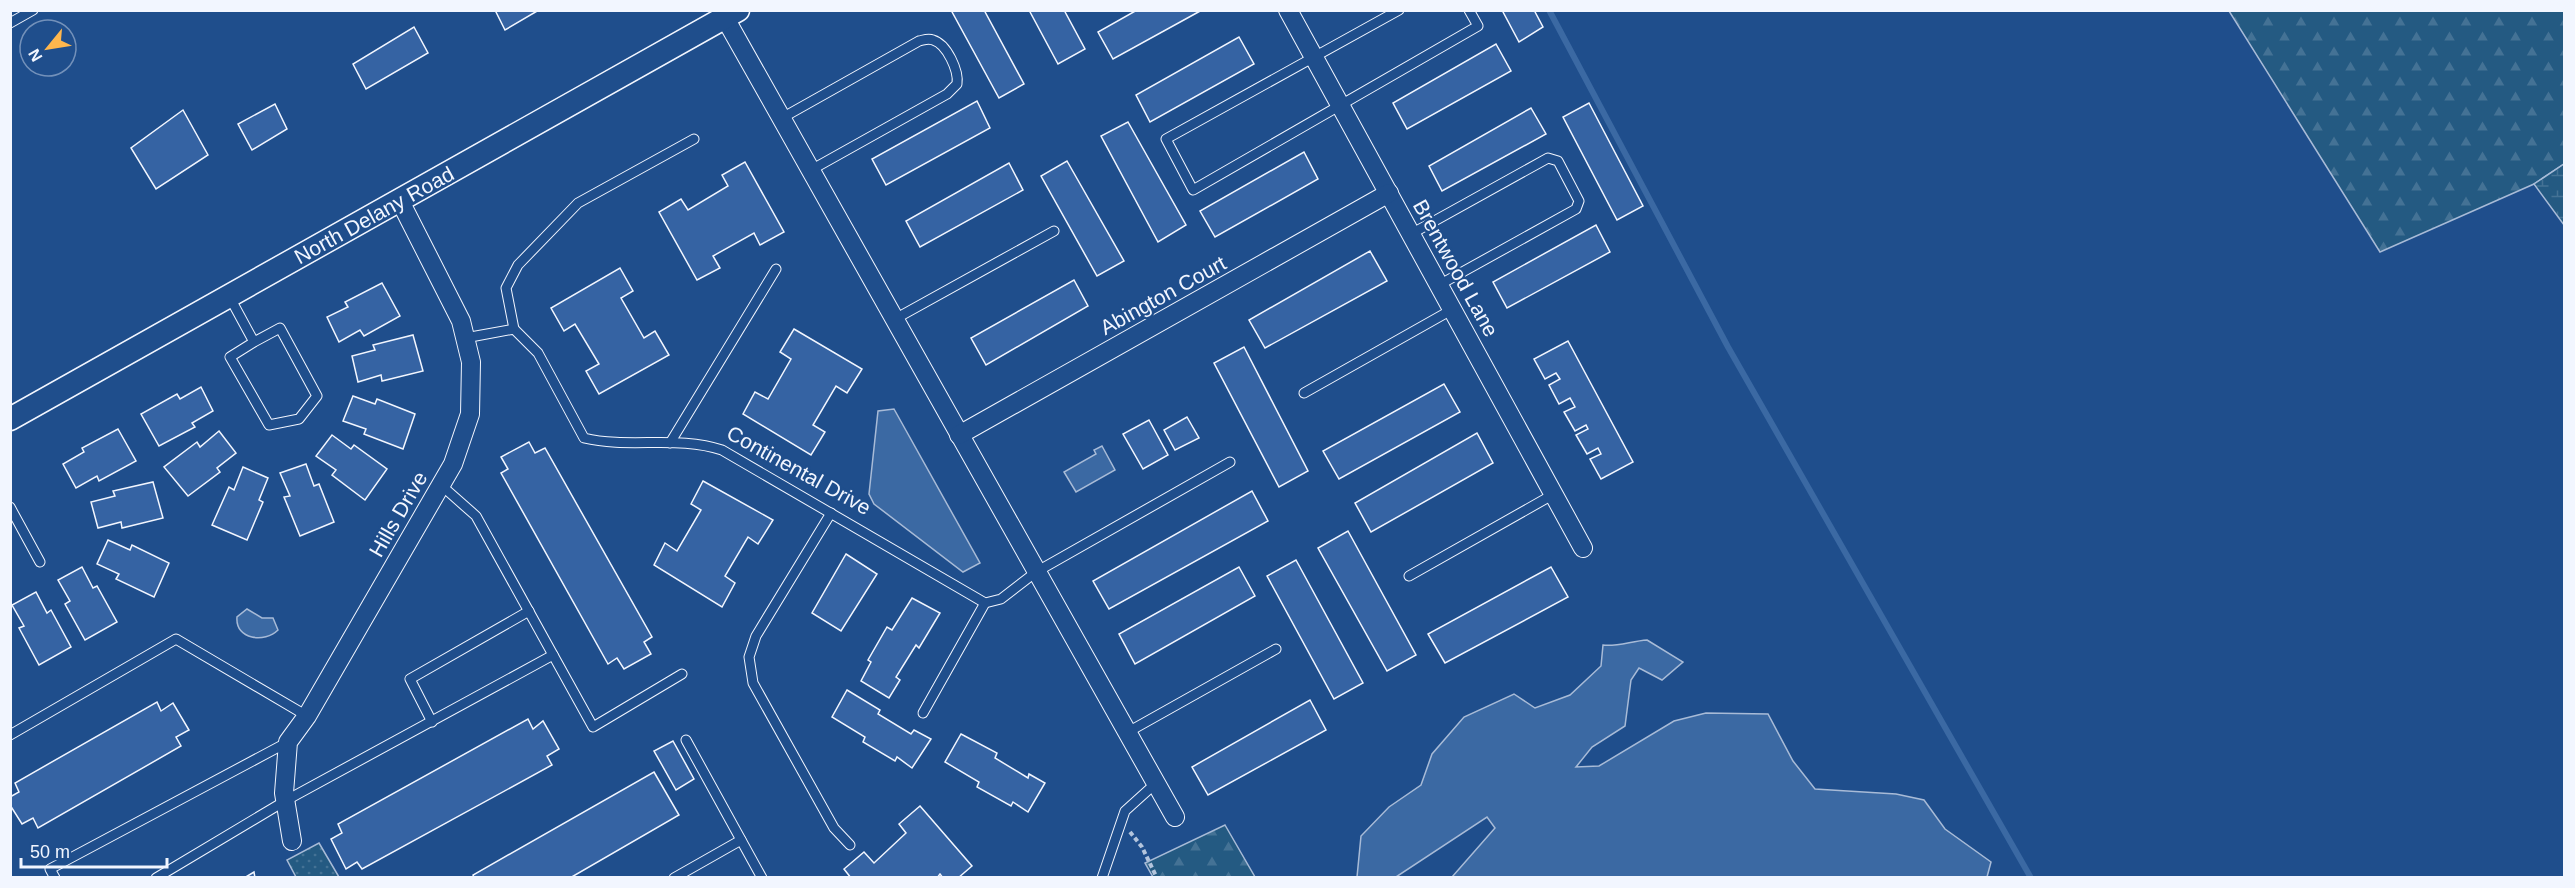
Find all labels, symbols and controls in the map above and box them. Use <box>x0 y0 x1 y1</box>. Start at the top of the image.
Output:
north arrow <box>18 18 78 78</box>
text: N <box>25 46 46 65</box>
street label: North Delany Road <box>290 162 458 268</box>
street label: Brentwood Lane <box>1409 196 1503 340</box>
street label: Abington Court <box>1096 251 1230 339</box>
street label: Continental Drive <box>723 421 875 519</box>
street label: Hills Drive <box>364 467 432 561</box>
scale bar <box>21 831 166 869</box>
text: 50 m <box>30 842 70 862</box>

